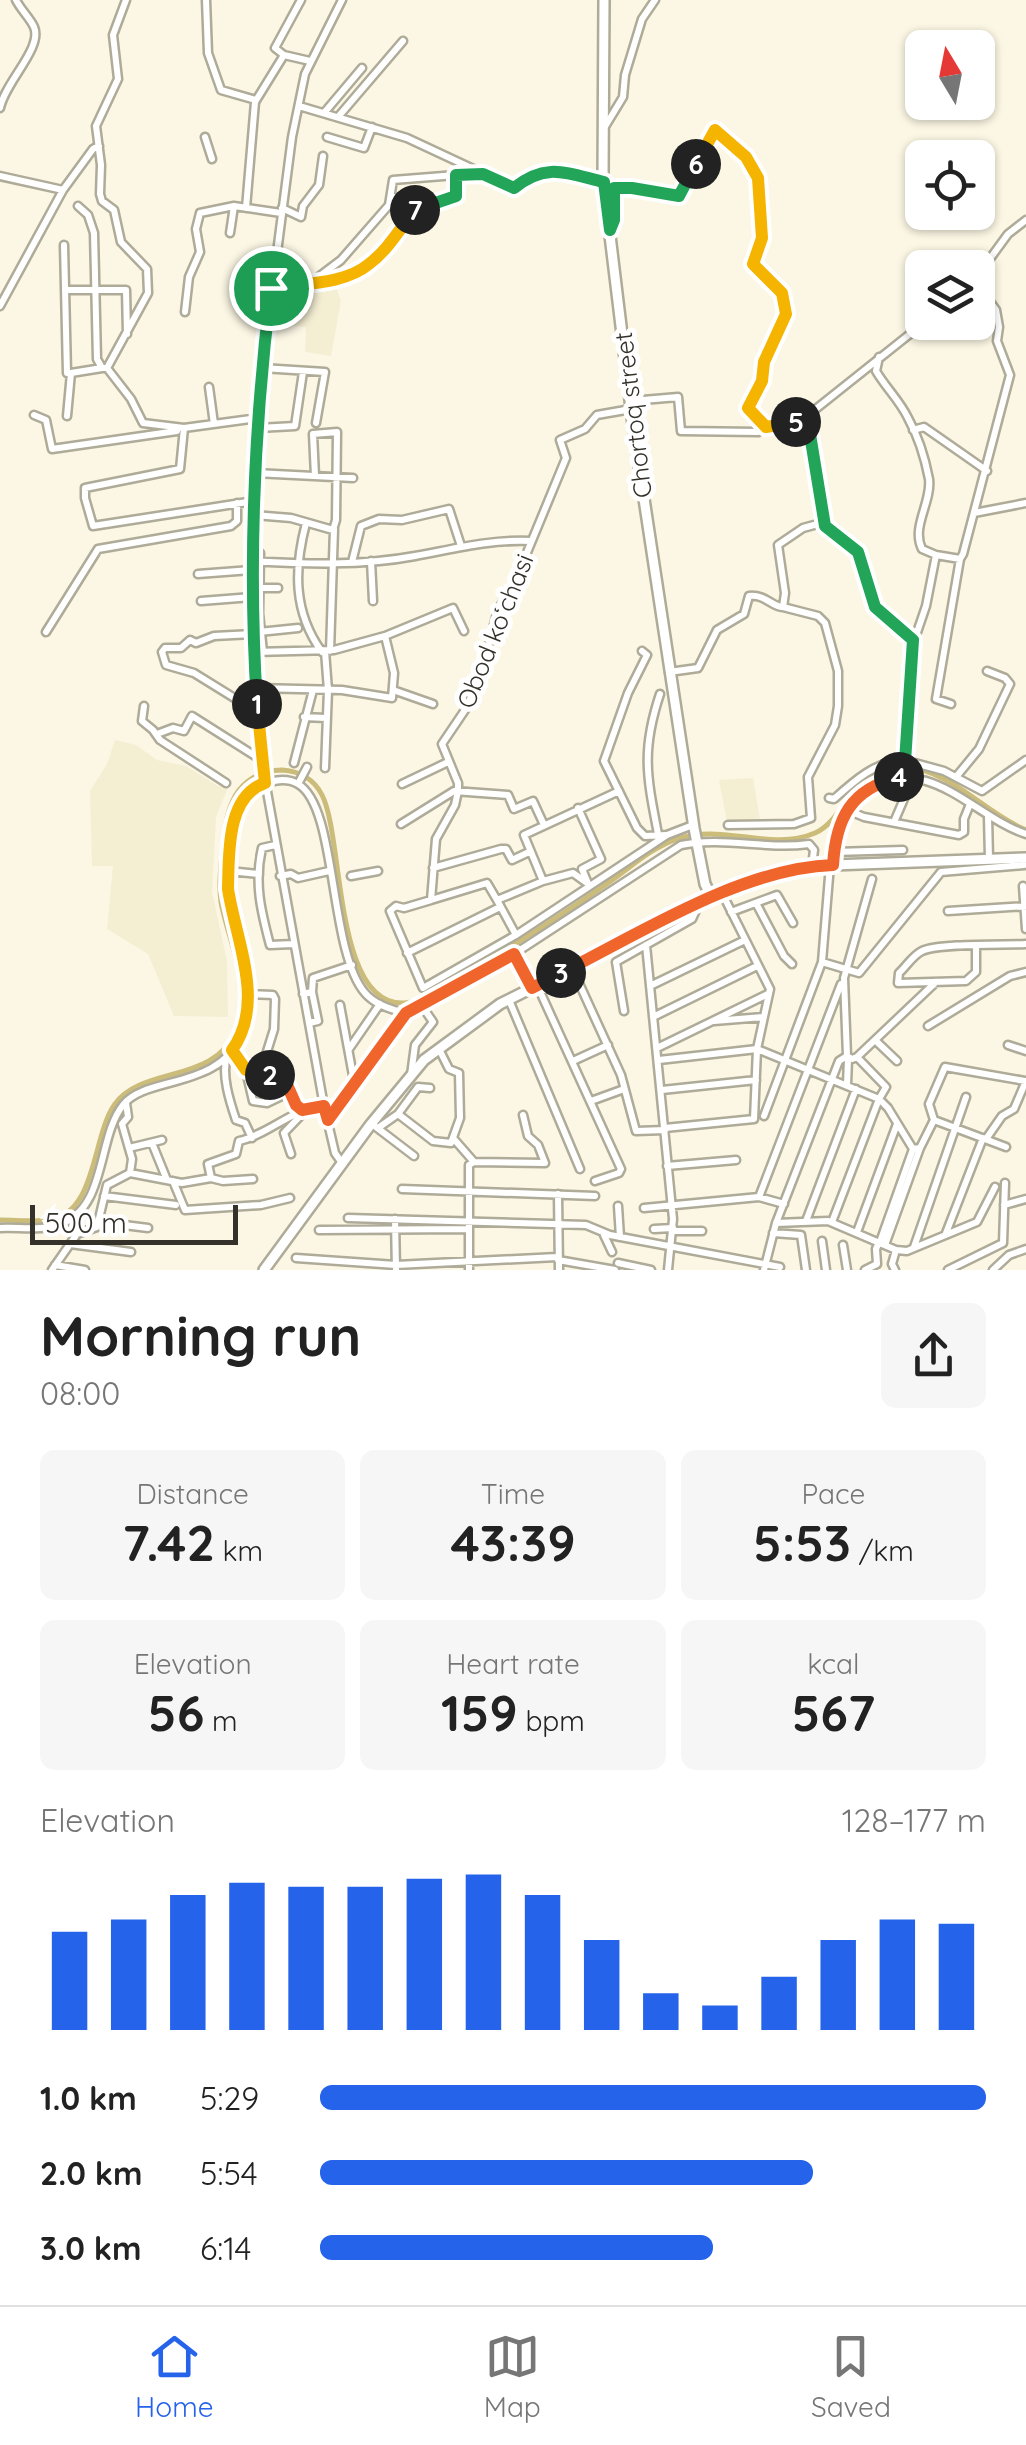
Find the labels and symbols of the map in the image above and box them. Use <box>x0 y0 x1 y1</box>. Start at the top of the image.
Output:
north arrow <box>905 30 995 120</box>
pin: 6 <box>671 139 721 189</box>
pin: 7 <box>390 185 440 235</box>
pin <box>229 246 314 331</box>
street label: Chortoq street <box>607 330 658 500</box>
pin: 5 <box>771 397 821 447</box>
street label: Obod koʻchasi <box>450 549 540 712</box>
pin: 1 <box>232 679 282 729</box>
pin: 4 <box>874 752 924 802</box>
pin: 3 <box>536 948 586 998</box>
pin: 2 <box>245 1050 295 1100</box>
scale bar <box>30 1200 238 1244</box>

